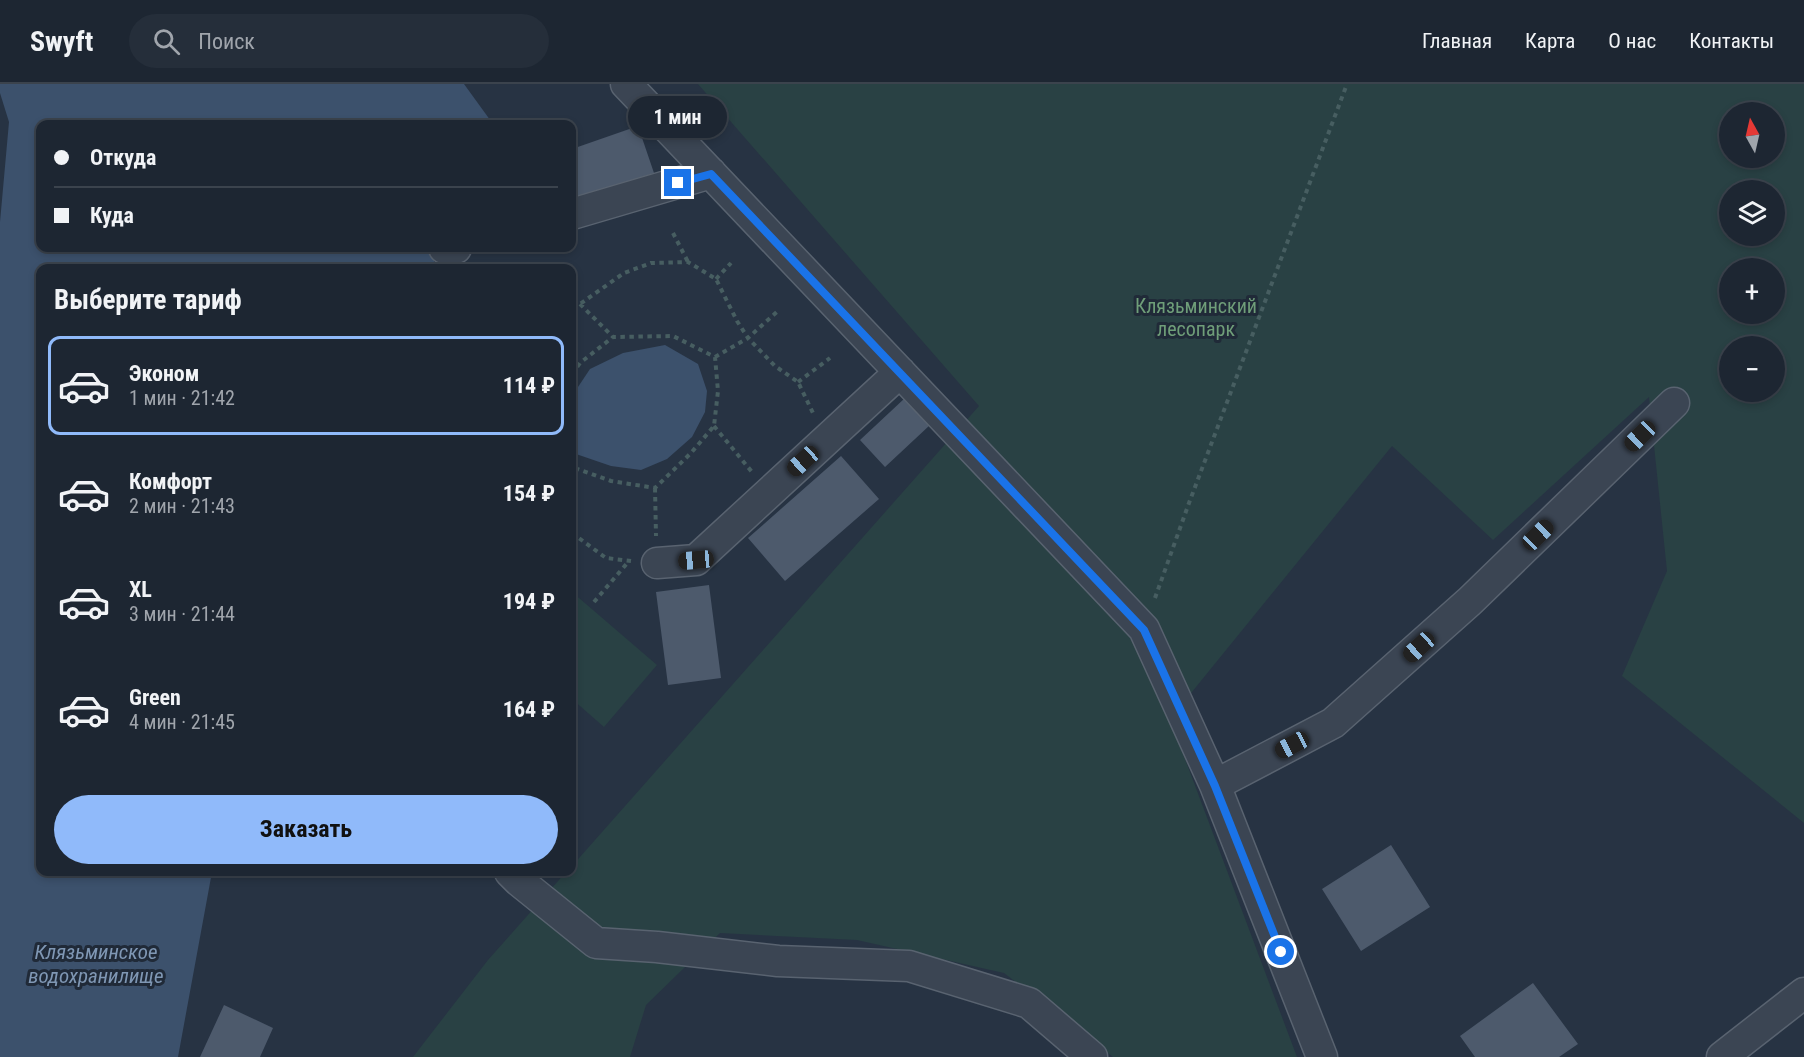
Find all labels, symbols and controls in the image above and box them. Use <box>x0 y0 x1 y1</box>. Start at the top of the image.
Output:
search box <box>129 14 549 68</box>
text: Swyft <box>30 25 93 58</box>
icon: search <box>150 25 183 58</box>
text: Поиск <box>198 29 255 54</box>
text: Главная <box>1422 29 1492 53</box>
text: Карта <box>1525 29 1575 53</box>
text: О нас <box>1608 29 1656 53</box>
text: Контакты <box>1689 29 1774 53</box>
callout: 1 мин <box>628 96 728 138</box>
north arrow <box>1719 102 1785 168</box>
map controls <box>1719 102 1785 402</box>
text: 1 мин <box>654 105 701 129</box>
text: Откуда <box>90 145 156 170</box>
route end <box>664 169 691 196</box>
button: layers <box>1719 180 1785 246</box>
text: Куда <box>90 203 134 228</box>
button: + <box>1719 258 1785 324</box>
text: Выберите тариф <box>54 284 242 316</box>
park label: Клязьминский лесопарк <box>1135 294 1257 341</box>
button: − <box>1719 336 1785 402</box>
icon: car <box>57 359 111 413</box>
text: Эконом <box>129 361 199 386</box>
text: 114 ₽ <box>503 373 555 398</box>
text: 1 мин · 21:42 <box>129 386 235 410</box>
car <box>1621 417 1659 455</box>
car <box>784 442 822 480</box>
icon: car <box>57 467 111 521</box>
text: Комфорт <box>129 469 212 494</box>
text: 154 ₽ <box>503 481 555 506</box>
text: 2 мин · 21:43 <box>129 494 235 518</box>
car <box>1519 516 1557 554</box>
car <box>677 549 715 571</box>
icon: car <box>57 575 111 629</box>
text: XL <box>129 577 152 602</box>
text: 194 ₽ <box>503 589 555 614</box>
text: 3 мин · 21:44 <box>129 602 235 626</box>
car <box>1400 628 1438 666</box>
icon: car <box>57 683 111 737</box>
text: Green <box>129 685 181 710</box>
text: 164 ₽ <box>503 697 555 722</box>
text: 4 мин · 21:45 <box>129 710 235 734</box>
car <box>1272 729 1312 761</box>
button: Заказать <box>54 795 558 864</box>
route start <box>1267 938 1294 965</box>
water label: Клязьминское водохранилище <box>28 940 164 988</box>

